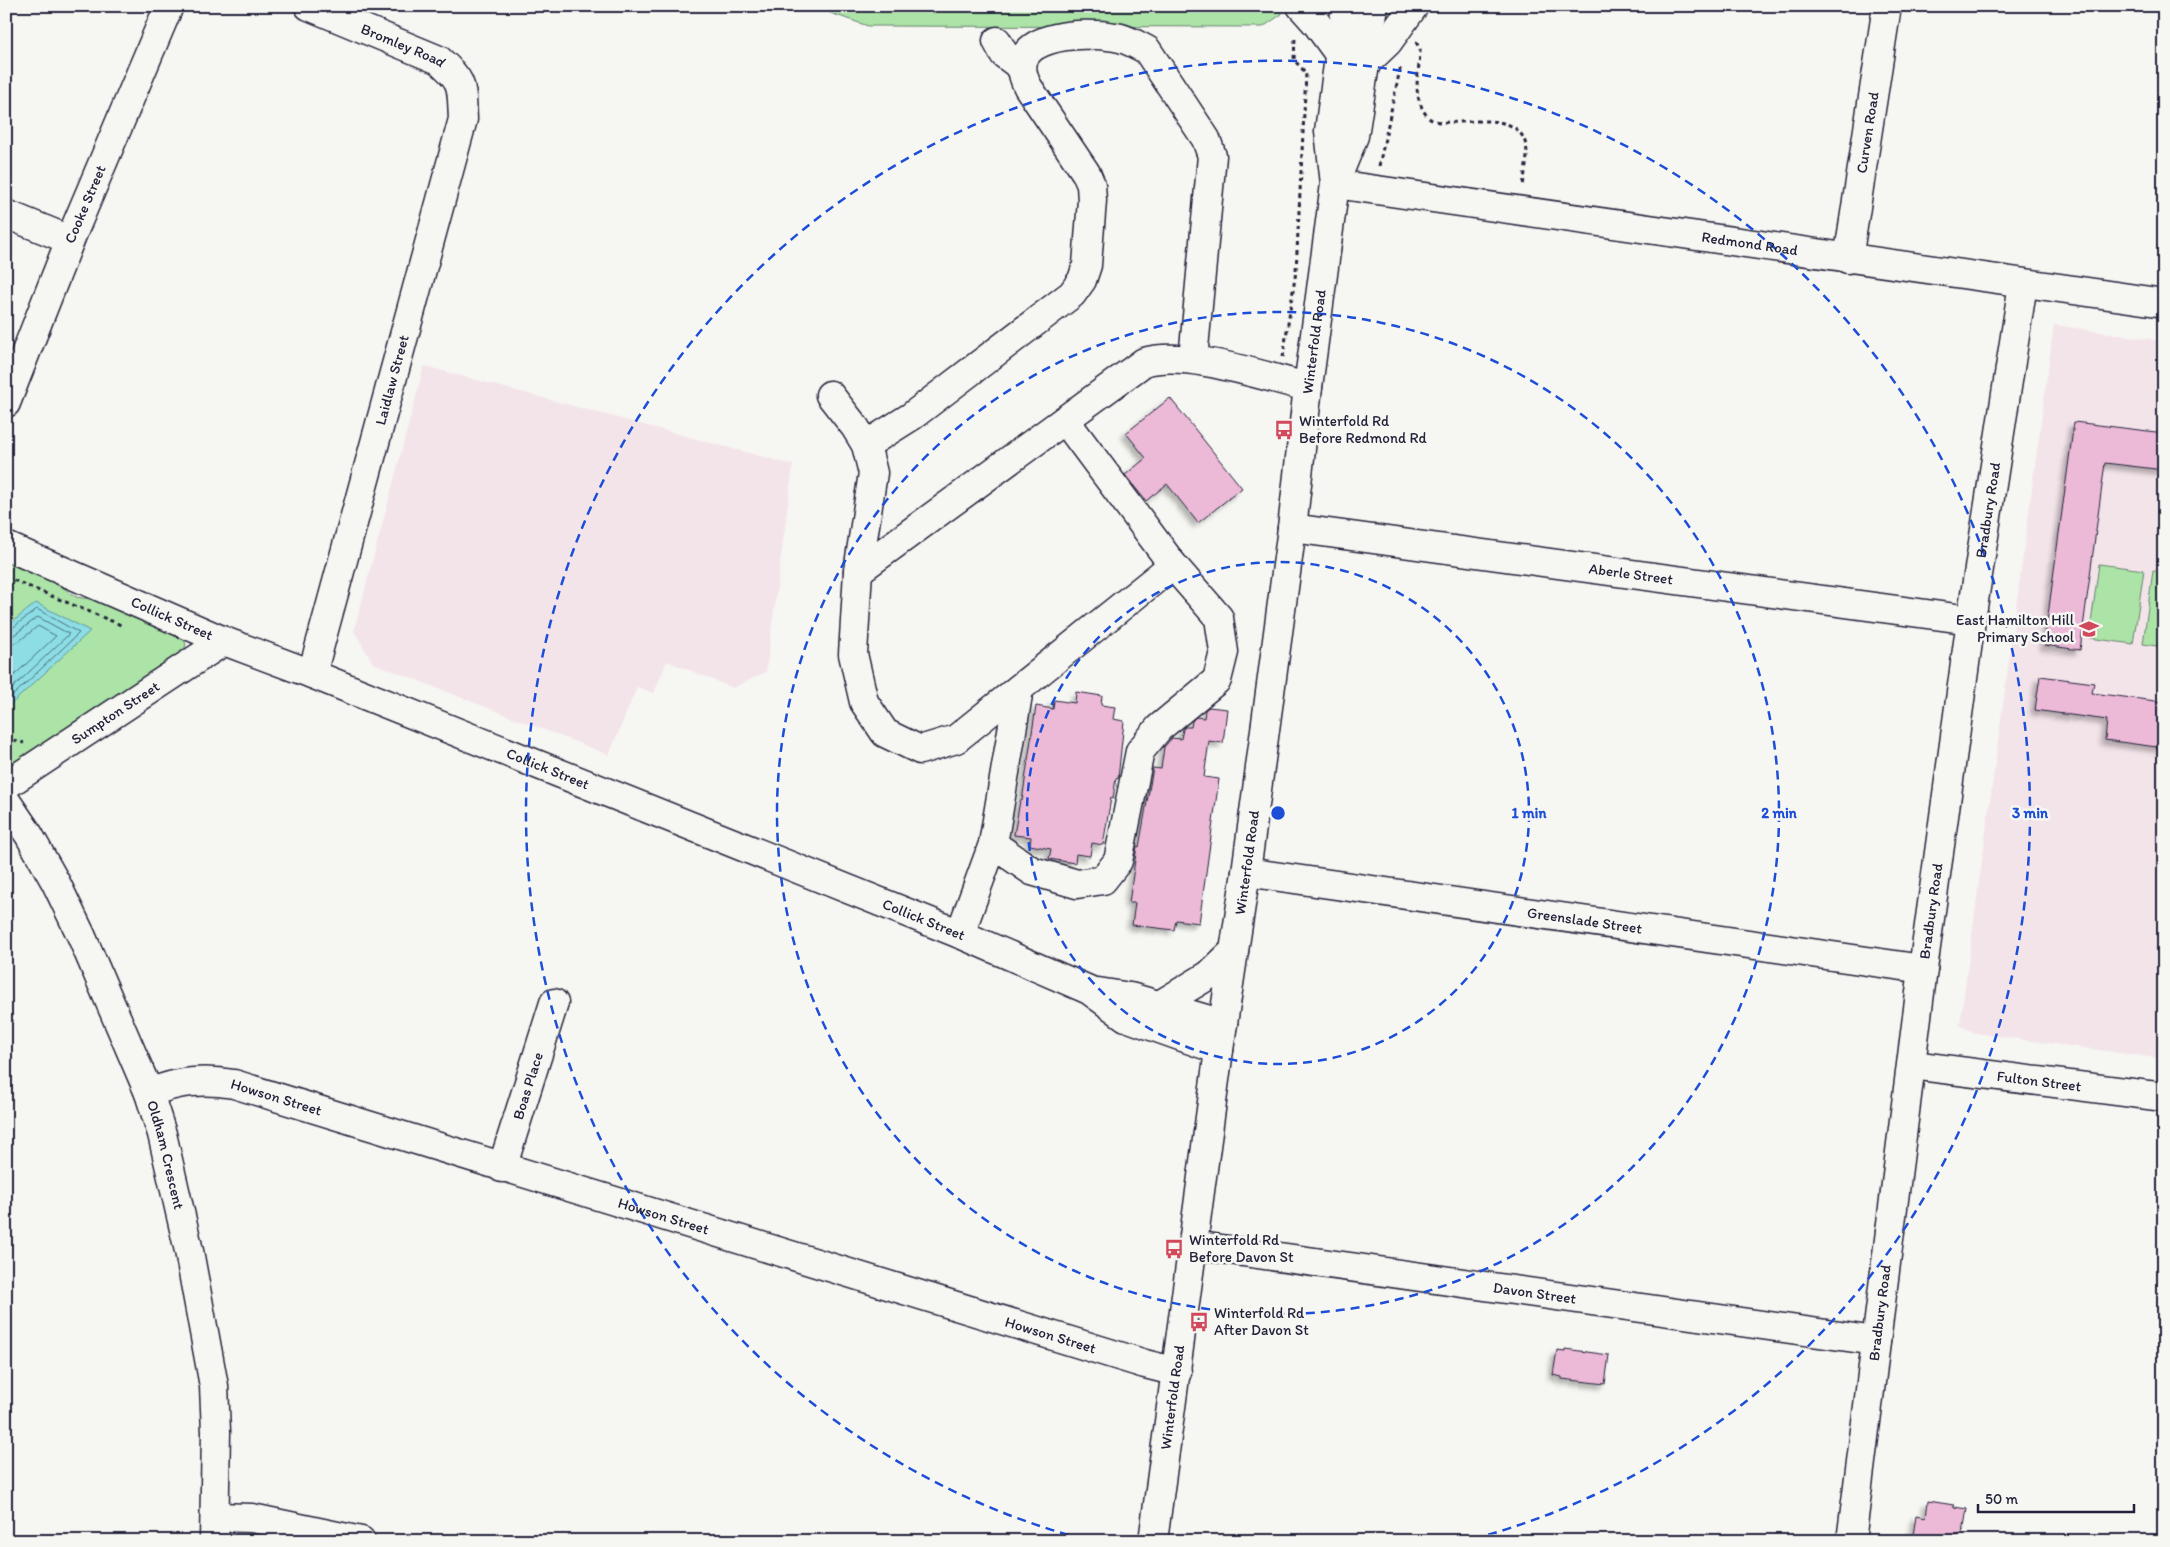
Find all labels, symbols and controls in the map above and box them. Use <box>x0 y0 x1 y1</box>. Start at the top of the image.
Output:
street label: Bromley Road <box>358 20 450 71</box>
street label: Curven Road <box>1852 90 1883 175</box>
street label: Cooke Street <box>61 162 110 246</box>
street label: Redmond Road <box>1701 228 1799 259</box>
street label: Winterfold Road <box>1298 288 1330 395</box>
street label: Laidlaw Street <box>371 333 413 427</box>
place label: Winterfold Rd Before Redmond Rd <box>1299 412 1427 447</box>
bus stop icon: Winterfold Rd Before Redmond Rd <box>1273 419 1295 441</box>
street label: Bradbury Road <box>1972 461 2004 559</box>
street label: Aberle Street <box>1588 559 1674 589</box>
street label: Collick Street <box>128 593 216 644</box>
place label: East Hamilton Hill Primary School <box>1956 611 2075 646</box>
school or university icon: East Hamilton Hill Primary School <box>2078 618 2100 640</box>
street label: Sumpton Street <box>68 677 163 748</box>
street label: Collick Street <box>504 744 592 794</box>
centre of rings <box>1269 804 1287 822</box>
text: 1 min <box>1512 804 1547 822</box>
text: 2 min <box>1761 804 1798 822</box>
text: 3 min <box>2012 804 2049 822</box>
street label: Winterfold Road <box>1231 808 1263 916</box>
street label: Bradbury Road <box>1915 862 1946 960</box>
street label: Collick Street <box>880 895 968 944</box>
street label: Greenslade Street <box>1526 903 1644 938</box>
street label: Boas Place <box>509 1050 547 1122</box>
street label: Fulton Street <box>1996 1067 2083 1095</box>
street label: Howson Street <box>229 1075 324 1120</box>
street label: Oldham Crescent <box>143 1098 188 1212</box>
street label: Howson Street <box>616 1194 712 1239</box>
place label: Winterfold Rd Before Davon St <box>1189 1231 1294 1266</box>
bus stop icon: Winterfold Rd Before Davon St <box>1163 1238 1185 1260</box>
street label: Bradbury Road <box>1865 1264 1895 1362</box>
street label: Davon Street <box>1492 1278 1578 1308</box>
place label: Winterfold Rd After Davon St <box>1214 1304 1309 1339</box>
bus stop icon: Winterfold Rd After Davon St <box>1188 1311 1210 1333</box>
street label: Howson Street <box>1003 1313 1099 1358</box>
street label: Winterfold Road <box>1156 1343 1188 1451</box>
scale bar <box>1978 1482 2134 1514</box>
text: 50 m <box>1985 1490 2018 1508</box>

